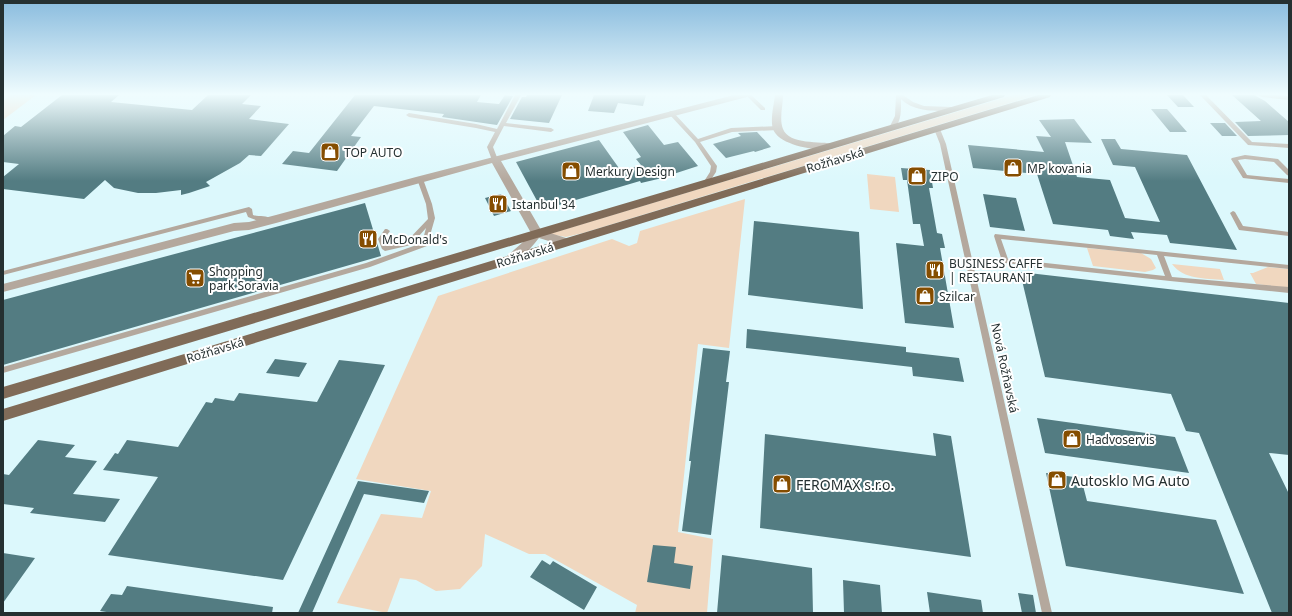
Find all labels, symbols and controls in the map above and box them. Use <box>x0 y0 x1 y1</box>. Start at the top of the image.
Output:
shop icon: TOP AUTO <box>319 141 341 163</box>
street label: Rožňavská <box>804 143 866 177</box>
place label: TOP AUTO <box>344 144 402 161</box>
shop icon: MP kovania <box>1002 157 1024 179</box>
shop icon: Merkury Design <box>560 160 582 182</box>
place label: MP kovania <box>1027 160 1092 177</box>
place label: Merkury Design <box>585 163 675 180</box>
shop icon: ZIPO <box>906 165 928 187</box>
place label: ZIPO <box>931 168 959 185</box>
restaurant icon: Istanbul 34 <box>487 193 509 215</box>
place label: Istanbul 34 <box>512 196 575 213</box>
restaurant icon: McDonald's <box>357 228 379 250</box>
place label: McDonald's <box>382 231 448 248</box>
street label: Rožňavská <box>494 238 556 272</box>
place label: BUSINESS CAFFE | RESTAURANT <box>949 255 1043 286</box>
restaurant icon: BUSINESS CAFFE | RESTAURANT <box>924 259 946 281</box>
place label: Shopping park Soravia <box>209 263 279 294</box>
supermarket icon: Shopping park Soravia <box>184 267 206 289</box>
shop icon: Szilcar <box>914 285 936 307</box>
place label: Szilcar <box>939 288 975 305</box>
street label: Nová Rožňavská <box>987 321 1023 415</box>
street label: Rožňavská <box>184 333 246 367</box>
shop icon: Hadvoservis <box>1061 428 1083 450</box>
place label: Hadvoservis <box>1086 431 1155 448</box>
shop icon: Autosklo MG Auto <box>1046 469 1068 491</box>
place label: Autosklo MG Auto <box>1071 471 1190 490</box>
shop icon: FEROMAX s.r.o. <box>771 473 793 495</box>
place label: FEROMAX s.r.o. <box>796 475 894 494</box>

